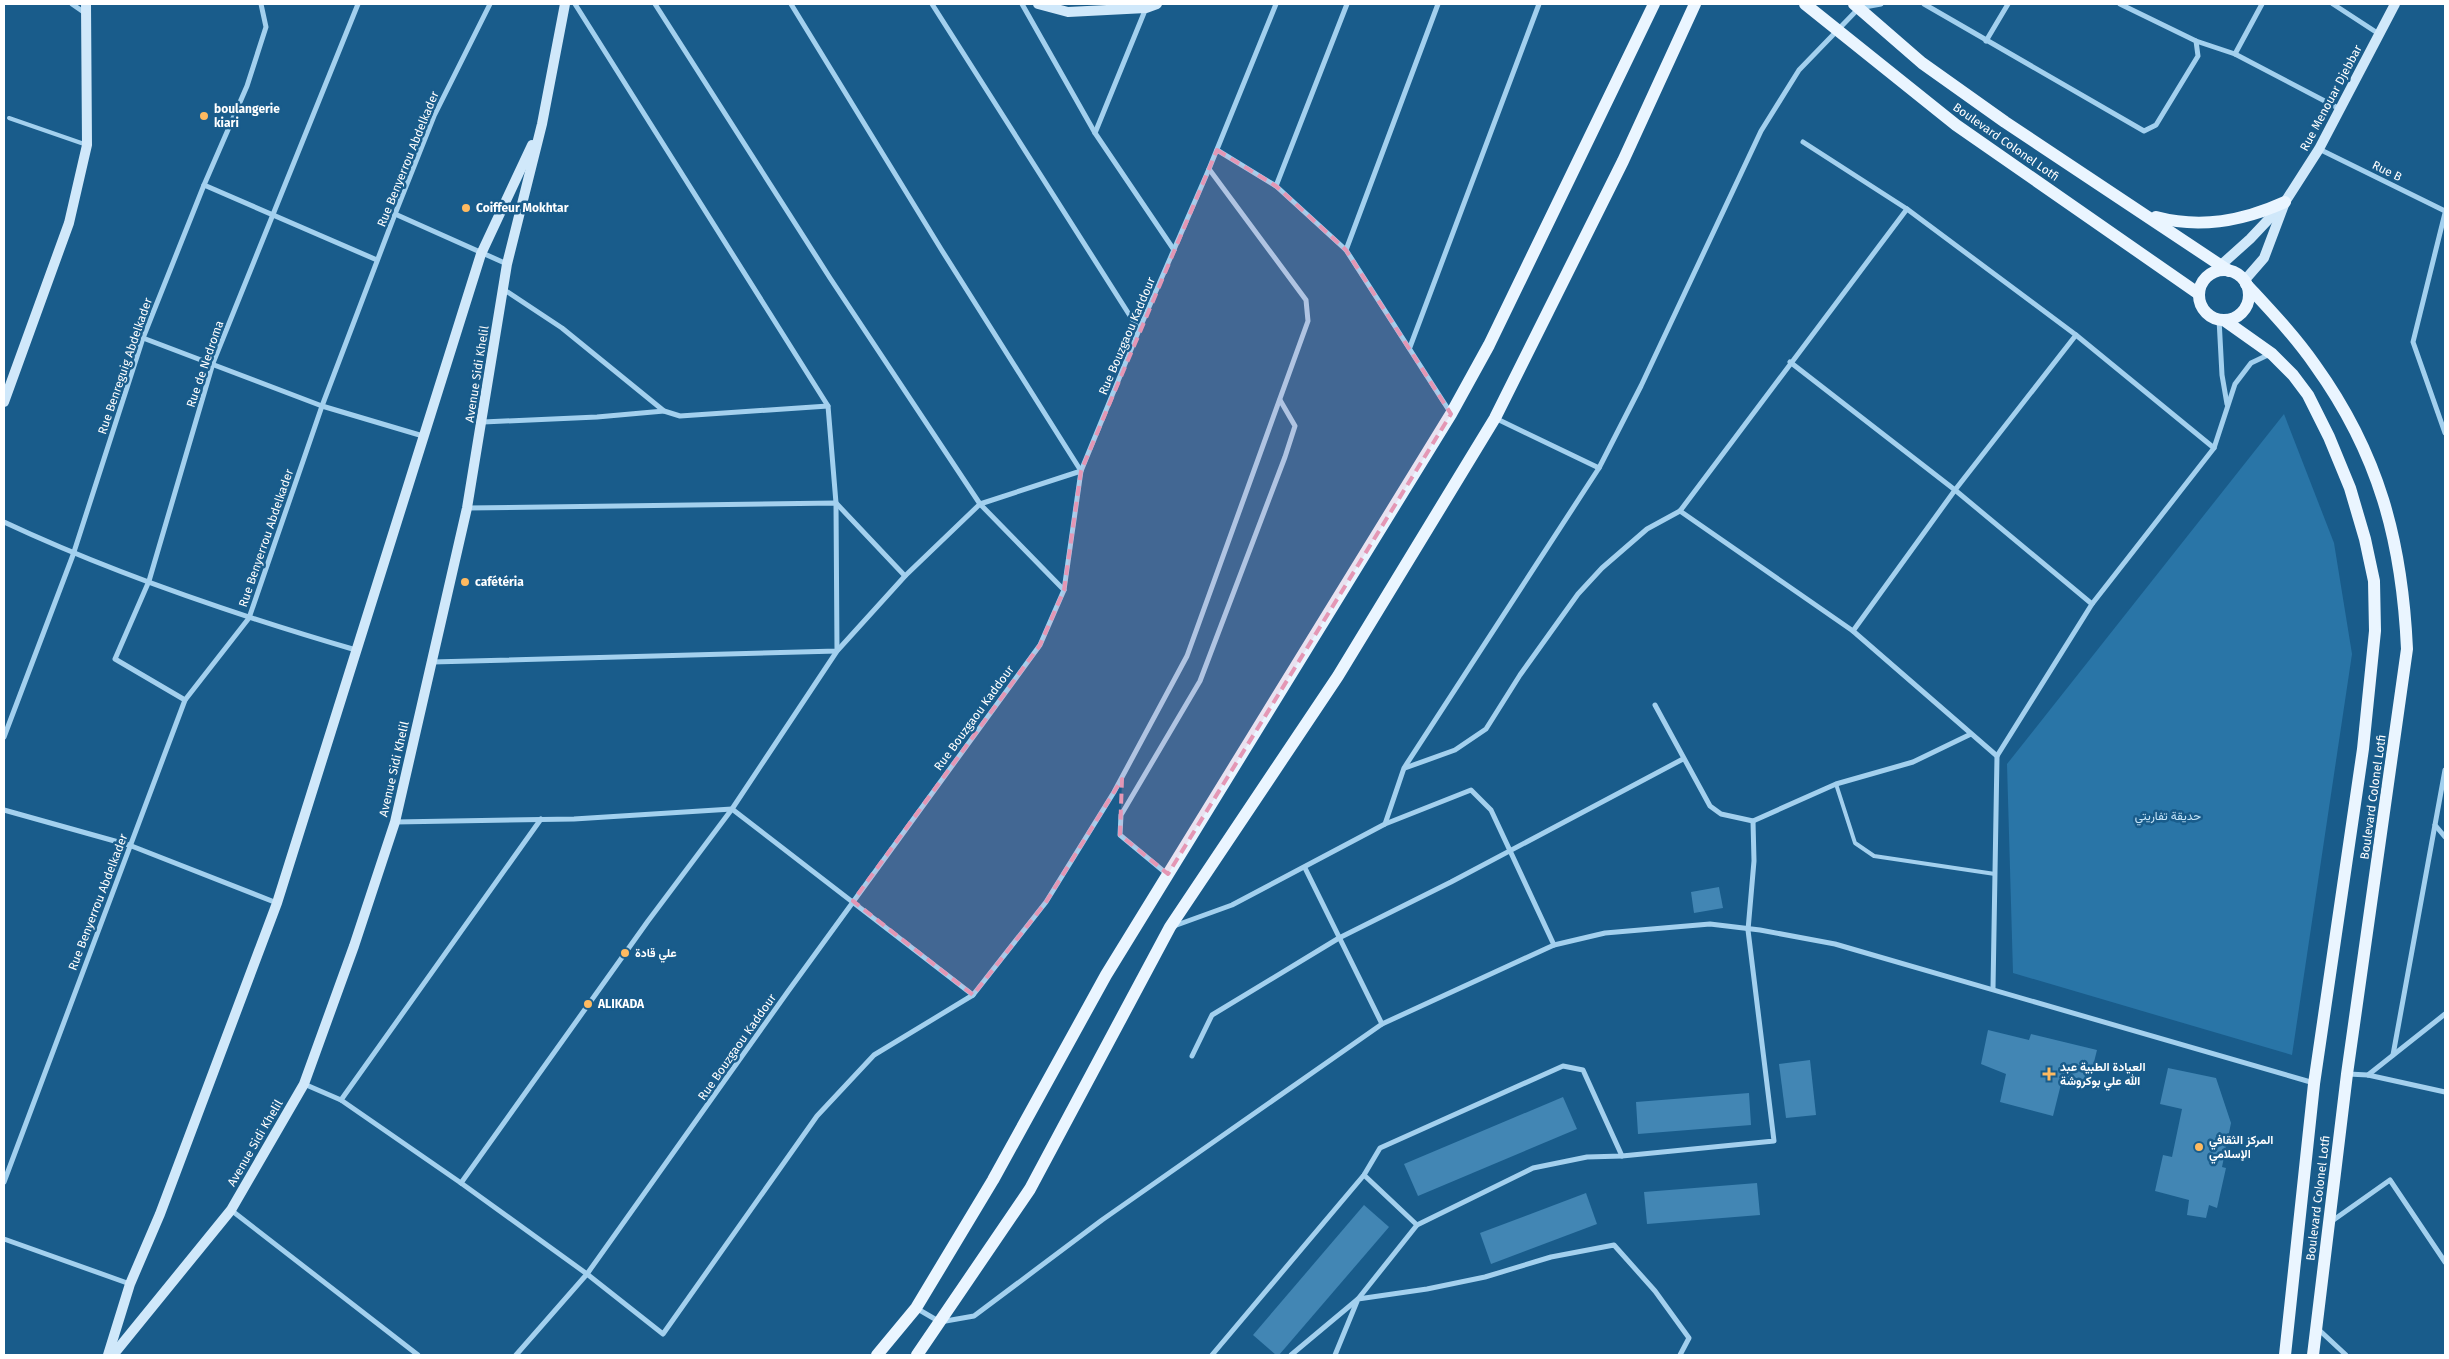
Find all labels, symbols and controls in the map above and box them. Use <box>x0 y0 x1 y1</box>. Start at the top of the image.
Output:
street label: Rue Menouar Djebbar <box>2297 42 2365 153</box>
street label: Rue Benyerrou Abdelkader <box>374 89 442 229</box>
street label: Boulevard Colonel Lotfi <box>1950 100 2062 184</box>
place label: boulangerie kiari <box>214 102 280 130</box>
marker: boulangerie kiari <box>198 110 210 122</box>
street label: Rue B <box>2370 158 2404 184</box>
place label: Coiffeur Mokhtar <box>476 201 569 215</box>
marker: Coiffeur Mokhtar <box>460 202 472 214</box>
street label: Rue Bouzgaou Kaddour <box>1096 275 1158 397</box>
street label: Rue Benreguig Abdelkader <box>95 295 155 436</box>
street label: Rue de Nedroma <box>184 319 226 409</box>
street label: Avenue Sidi Khelil <box>462 324 492 423</box>
street label: Rue Benyerrou Abdelkader <box>236 467 296 609</box>
place label: cafétéria <box>475 575 524 589</box>
marker: cafétéria <box>459 576 471 588</box>
street label: Rue Bouzgaou Kaddour <box>931 662 1017 773</box>
street label: Avenue Sidi Khelil <box>376 719 412 818</box>
street label: Boulevard Colonel Lotfi <box>2357 734 2389 860</box>
park label: حديقة تفاريتي <box>2135 809 2201 826</box>
street label: Rue Benyerrou Abdelkader <box>65 831 131 972</box>
place label: علي قادة <box>635 946 677 963</box>
marker: علي قادة <box>619 947 631 959</box>
street label: Rue Bouzgaou Kaddour <box>695 991 779 1103</box>
place label: ALIKADA <box>597 997 645 1011</box>
marker: ALIKADA <box>582 998 594 1010</box>
place label: العيادة الطبية عبد الله علي بوكروشة <box>2060 1060 2146 1091</box>
marker: العيادة الطبية عبد الله علي بوكروشة <box>2042 1067 2056 1081</box>
street label: Avenue Sidi Khelil <box>225 1097 286 1189</box>
place label: المركز الثقافي الإسلامي <box>2209 1133 2273 1164</box>
street label: Boulevard Colonel Lotfi <box>2303 1134 2333 1262</box>
marker: المركز الثقافي الإسلامي <box>2193 1141 2205 1153</box>

